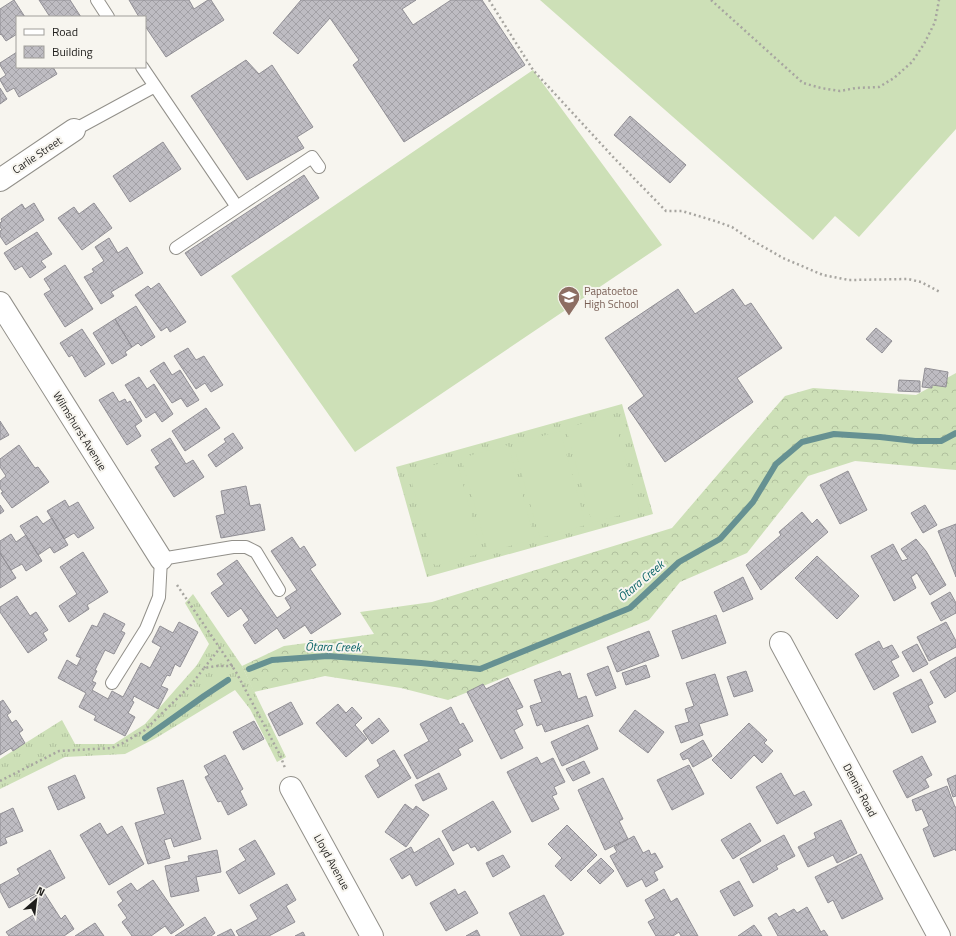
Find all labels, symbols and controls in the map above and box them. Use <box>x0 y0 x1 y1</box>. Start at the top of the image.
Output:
legend <box>16 16 146 68</box>
text: Road <box>52 22 78 41</box>
text: Building <box>52 42 93 61</box>
street label: Carlie Street <box>9 132 65 177</box>
place label: Papatoetoe High School <box>584 283 639 312</box>
school or university icon: Papatoetoe High School <box>556 284 582 317</box>
street label: Wilmshurst Avenue <box>49 388 111 474</box>
water label: Ōtara Creek <box>613 554 669 606</box>
water label: Ōtara Creek <box>305 637 363 657</box>
street label: Dennis Road <box>839 761 881 820</box>
street label: Lloyd Avenue <box>310 831 354 893</box>
north arrow <box>16 880 56 920</box>
text: N <box>34 882 48 900</box>

